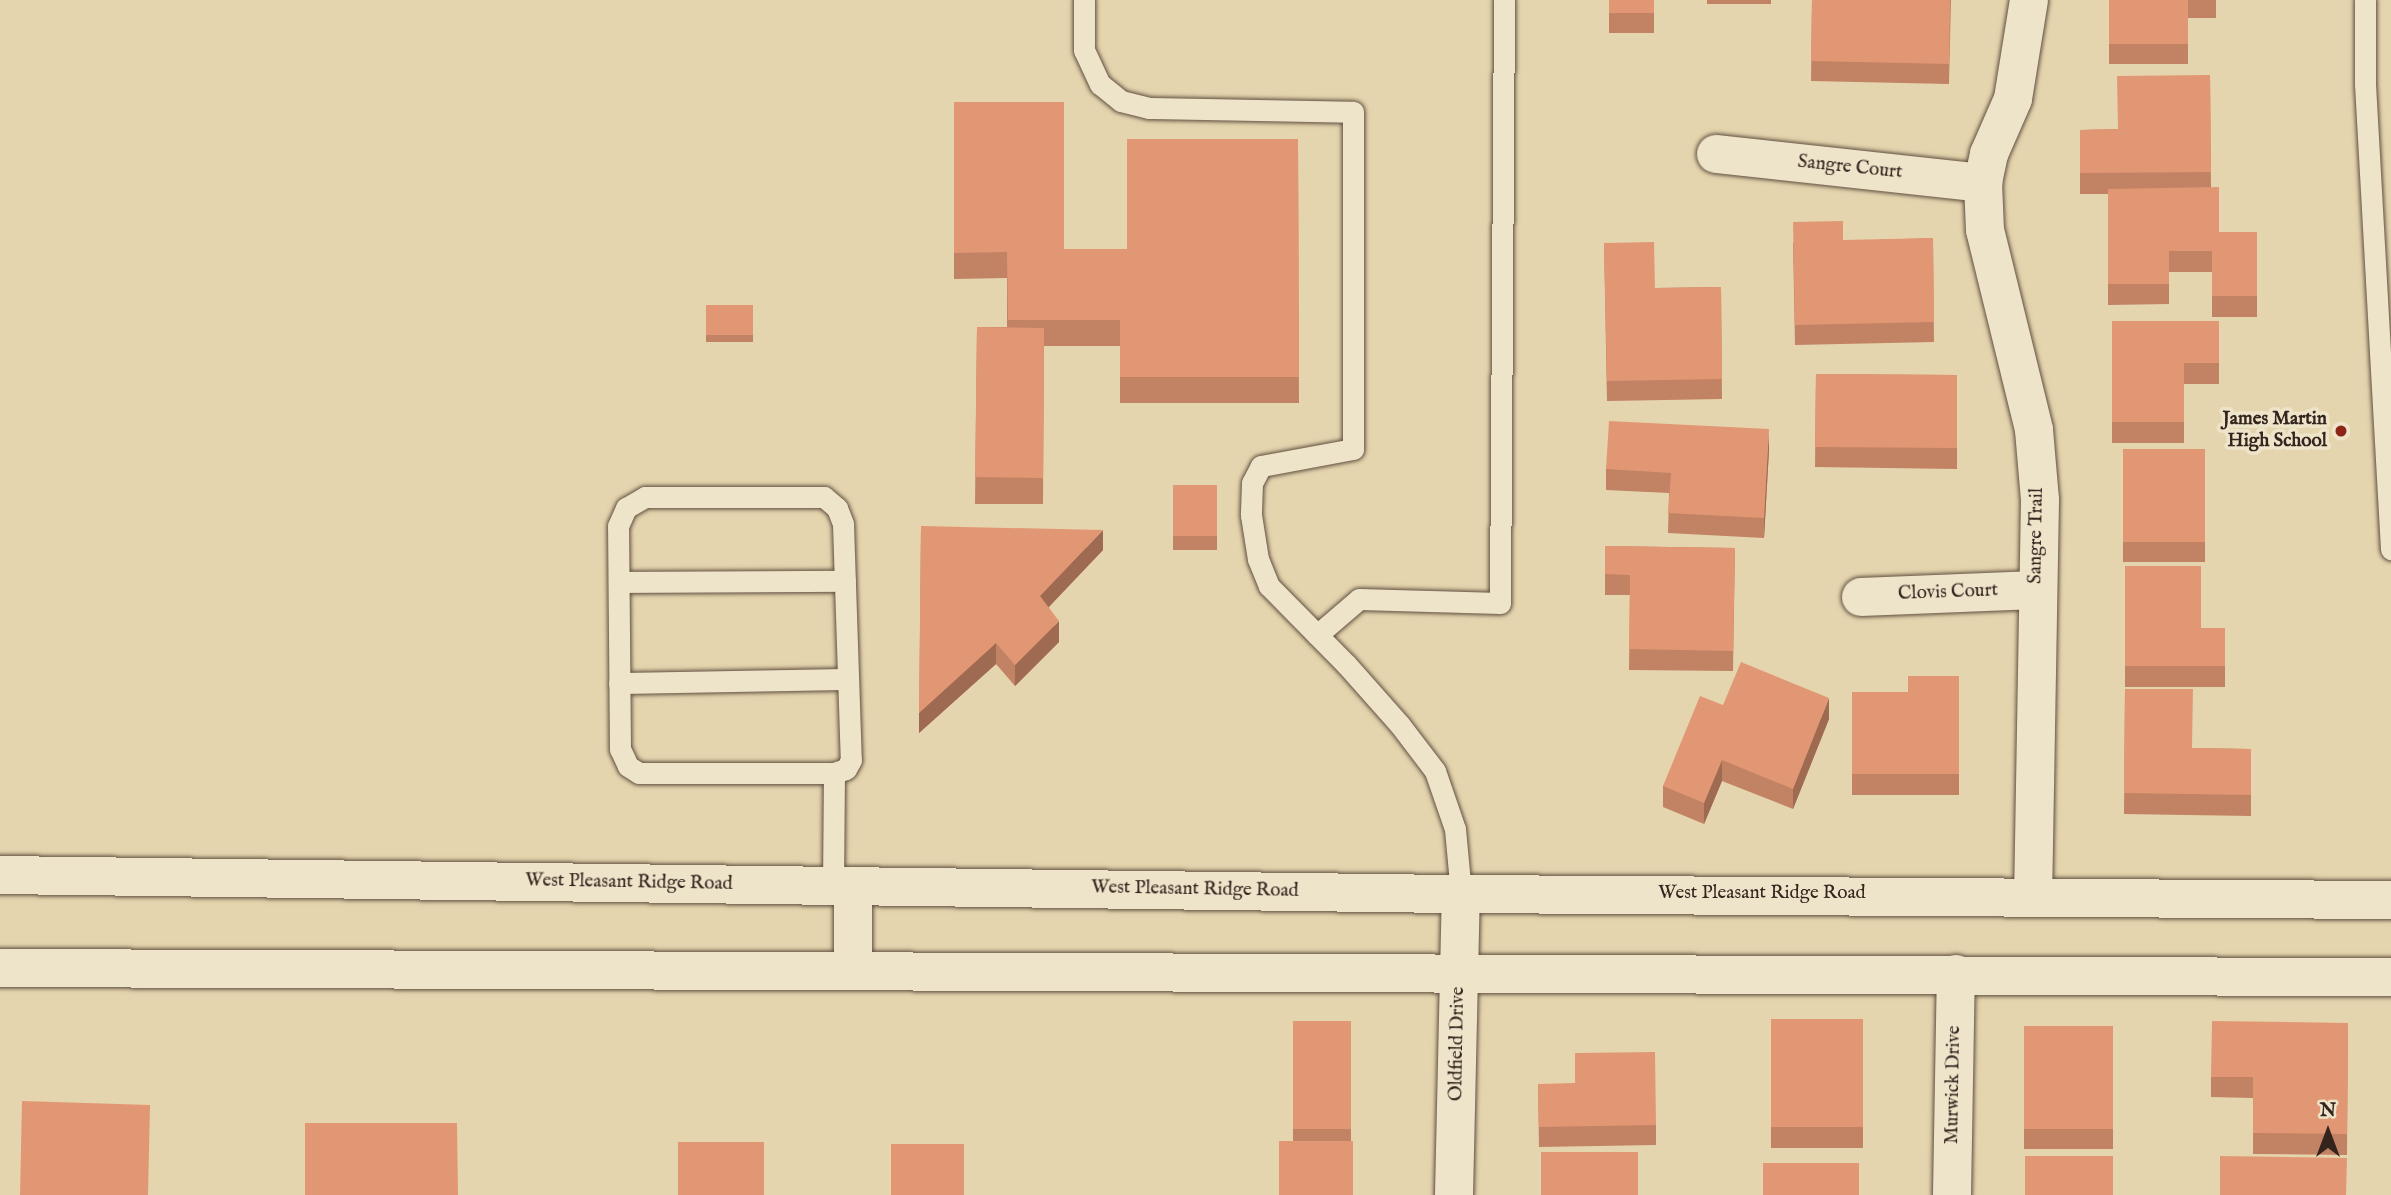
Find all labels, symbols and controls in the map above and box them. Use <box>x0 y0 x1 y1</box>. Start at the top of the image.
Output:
street label: Sangre Court <box>1796 151 1904 185</box>
place label: James Martin High School <box>2223 409 2327 453</box>
marker: James Martin High School <box>2333 423 2349 439</box>
street label: Sangre Trail <box>2025 488 2049 584</box>
street label: Clovis Court <box>1898 580 1998 606</box>
street label: West Pleasant Ridge Road <box>525 870 733 896</box>
street label: West Pleasant Ridge Road <box>1091 877 1299 903</box>
street label: West Pleasant Ridge Road <box>1658 883 1866 905</box>
street label: Oldfield Drive <box>1446 987 1470 1101</box>
street label: Murwick Drive <box>1942 1025 1966 1145</box>
north arrow <box>2293 1097 2363 1167</box>
text: N <box>2320 1099 2336 1123</box>

